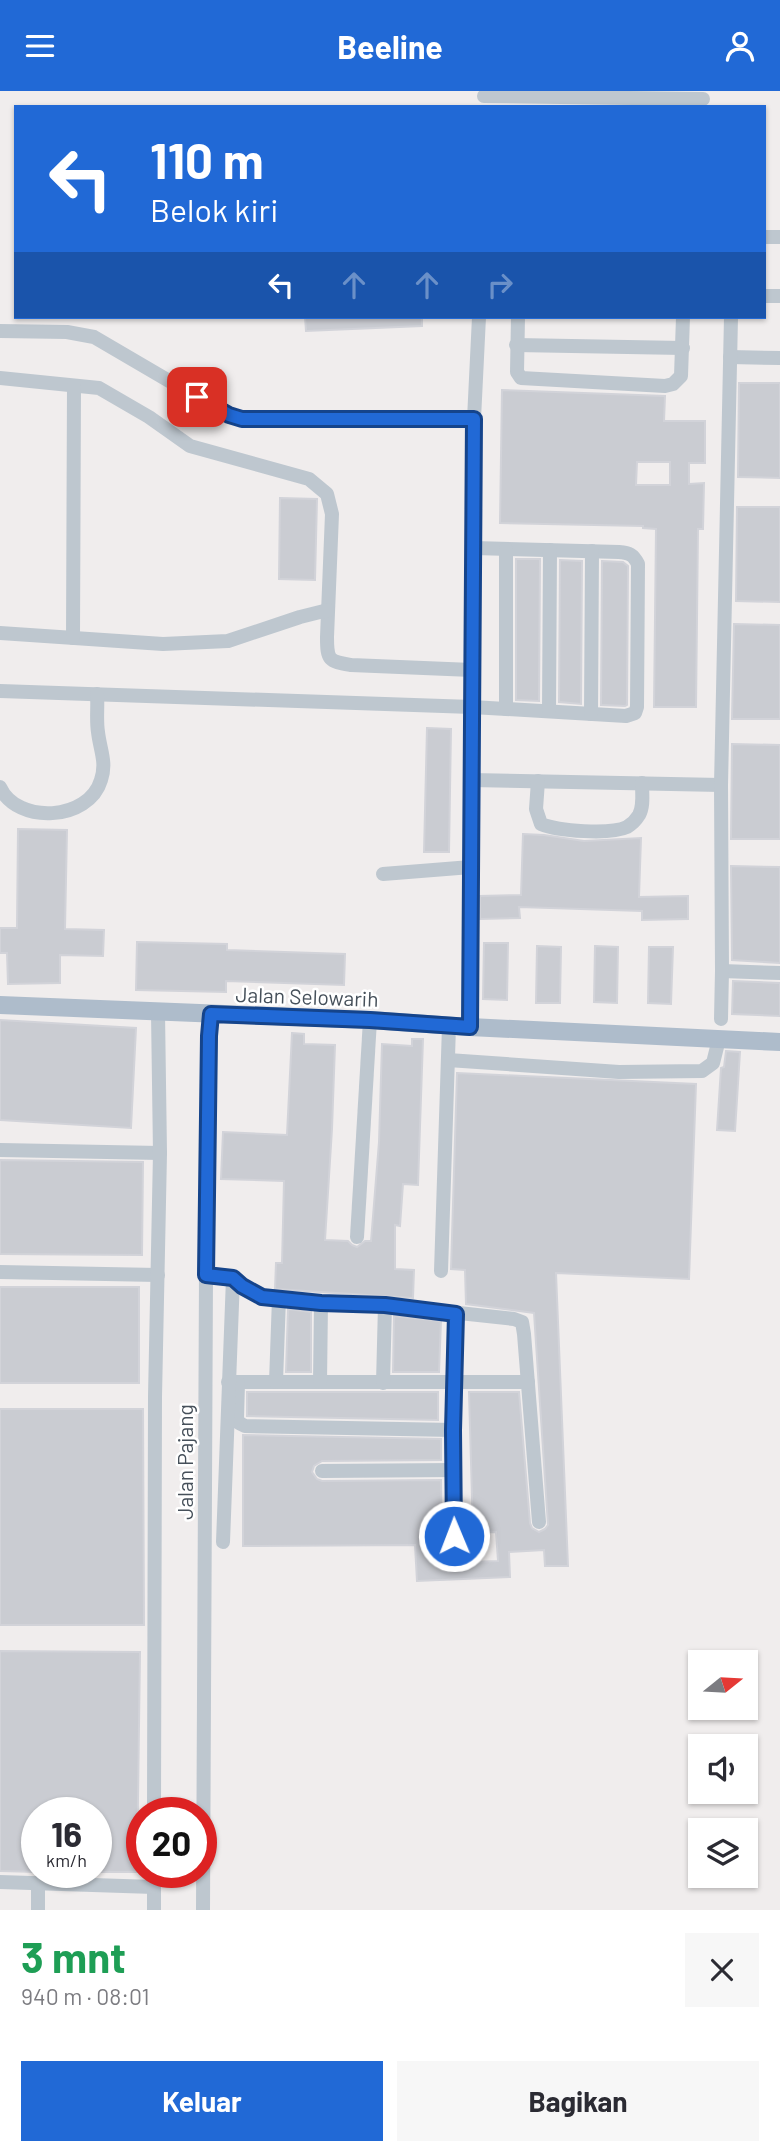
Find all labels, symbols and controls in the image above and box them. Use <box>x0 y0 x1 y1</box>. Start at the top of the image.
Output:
icon: menu <box>21 27 59 65</box>
text: Beeline <box>337 27 443 65</box>
icon: person <box>721 27 759 65</box>
text: 110 m <box>150 130 264 189</box>
icon: left <box>35 133 126 224</box>
text: Belok kiri <box>150 190 278 228</box>
icon: left <box>262 266 300 304</box>
icon: ahead <box>335 266 373 304</box>
icon: ahead <box>408 266 446 304</box>
icon: right <box>481 266 519 304</box>
pin <box>167 367 227 427</box>
icon: arrive <box>178 378 216 416</box>
street label: Jalan Selowarih <box>235 981 379 1011</box>
street label: Jalan Pajang <box>172 1404 197 1520</box>
position arrow <box>417 1499 491 1573</box>
north arrow <box>688 1650 758 1720</box>
map controls <box>688 1650 758 1888</box>
button: sound <box>688 1734 758 1804</box>
speed limit sign: 20 <box>126 1797 217 1888</box>
text: 16 <box>51 1812 82 1854</box>
button: layers <box>688 1818 758 1888</box>
text: km/h <box>46 1849 87 1871</box>
text: 3 mnt <box>21 1931 126 1981</box>
button: close <box>685 1933 759 2007</box>
text: 940 m · 08:01 <box>21 1982 149 2010</box>
button: Keluar <box>21 2061 383 2141</box>
button: Bagikan <box>397 2061 759 2141</box>

